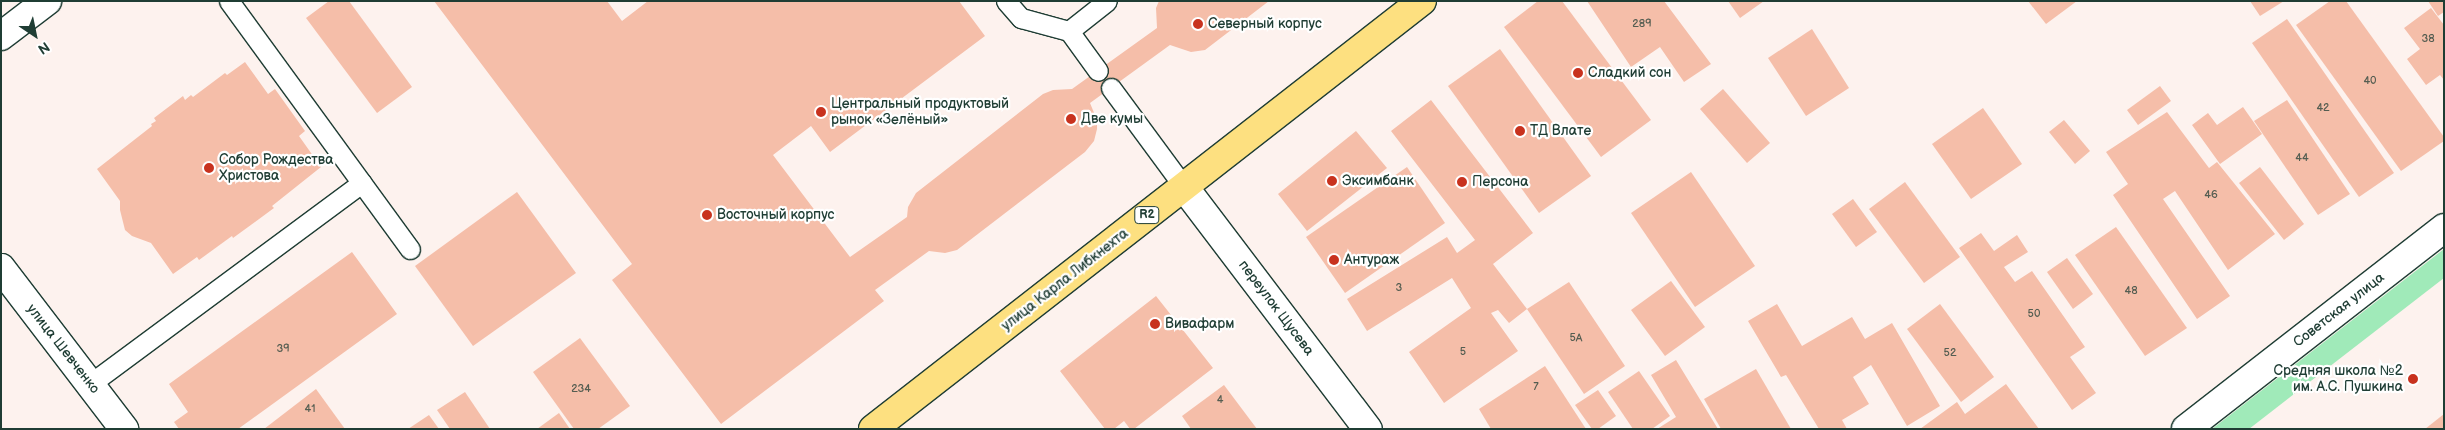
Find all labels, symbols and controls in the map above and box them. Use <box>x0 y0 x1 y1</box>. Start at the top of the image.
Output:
north arrow <box>10 10 60 60</box>
place label: Северный корпус <box>1208 16 1322 32</box>
house number: 289 <box>1632 17 1652 31</box>
marker: Северный корпус <box>1192 18 1204 30</box>
house number: 38 <box>2421 32 2435 46</box>
text: N <box>35 38 53 58</box>
place label: Сладкий сон <box>1588 65 1671 81</box>
marker: Сладкий сон <box>1572 67 1584 79</box>
house number: 40 <box>2363 74 2377 88</box>
place label: Центральный продуктовый рынок «Зелёный» <box>831 96 1009 128</box>
house number: 42 <box>2316 101 2330 115</box>
marker: Центральный продуктовый рынок «Зелёный» <box>815 106 827 118</box>
place label: Две кумы <box>1081 111 1143 127</box>
marker: Две кумы <box>1065 113 1077 125</box>
place label: ТД Влате <box>1530 123 1591 139</box>
marker: ТД Влате <box>1514 125 1526 137</box>
house number: 44 <box>2295 151 2309 165</box>
place label: Собор Рождества Христова <box>219 152 333 184</box>
marker: Собор Рождества Христова <box>203 162 215 174</box>
place label: Эксимбанк <box>1342 173 1414 189</box>
place label: Персона <box>1472 174 1529 190</box>
marker: Эксимбанк <box>1326 175 1338 187</box>
marker: Персона <box>1456 176 1468 188</box>
house number: 46 <box>2204 188 2218 202</box>
road number: R2 <box>1133 206 1161 224</box>
place label: Восточный корпус <box>717 207 834 223</box>
marker: Восточный корпус <box>701 209 713 221</box>
street label: улица Карла Либкнехта <box>998 225 1132 335</box>
place label: Антураж <box>1344 252 1399 268</box>
marker: Антураж <box>1328 254 1340 266</box>
street label: переулок Щусева <box>1235 257 1317 359</box>
street label: Советская улица <box>2290 269 2388 351</box>
house number: 3 <box>1396 281 1402 295</box>
house number: 48 <box>2124 284 2138 298</box>
street label: улица Шевченко <box>23 301 103 397</box>
house number: 50 <box>2028 307 2040 321</box>
place label: Вивафарм <box>1165 316 1234 332</box>
marker: Вивафарм <box>1149 318 1161 330</box>
house number: 5А <box>1570 331 1582 345</box>
house number: 39 <box>276 342 290 356</box>
house number: 5 <box>1460 345 1466 359</box>
house number: 52 <box>1944 346 1956 360</box>
place label: Средняя школа №2 им. А.С. Пушкина <box>2274 363 2403 396</box>
marker: Средняя школа №2 им. А.С. Пушкина <box>2407 373 2419 385</box>
house number: 7 <box>1533 380 1539 394</box>
house number: 234 <box>571 382 591 396</box>
house number: 4 <box>1217 393 1223 407</box>
house number: 41 <box>305 402 315 416</box>

